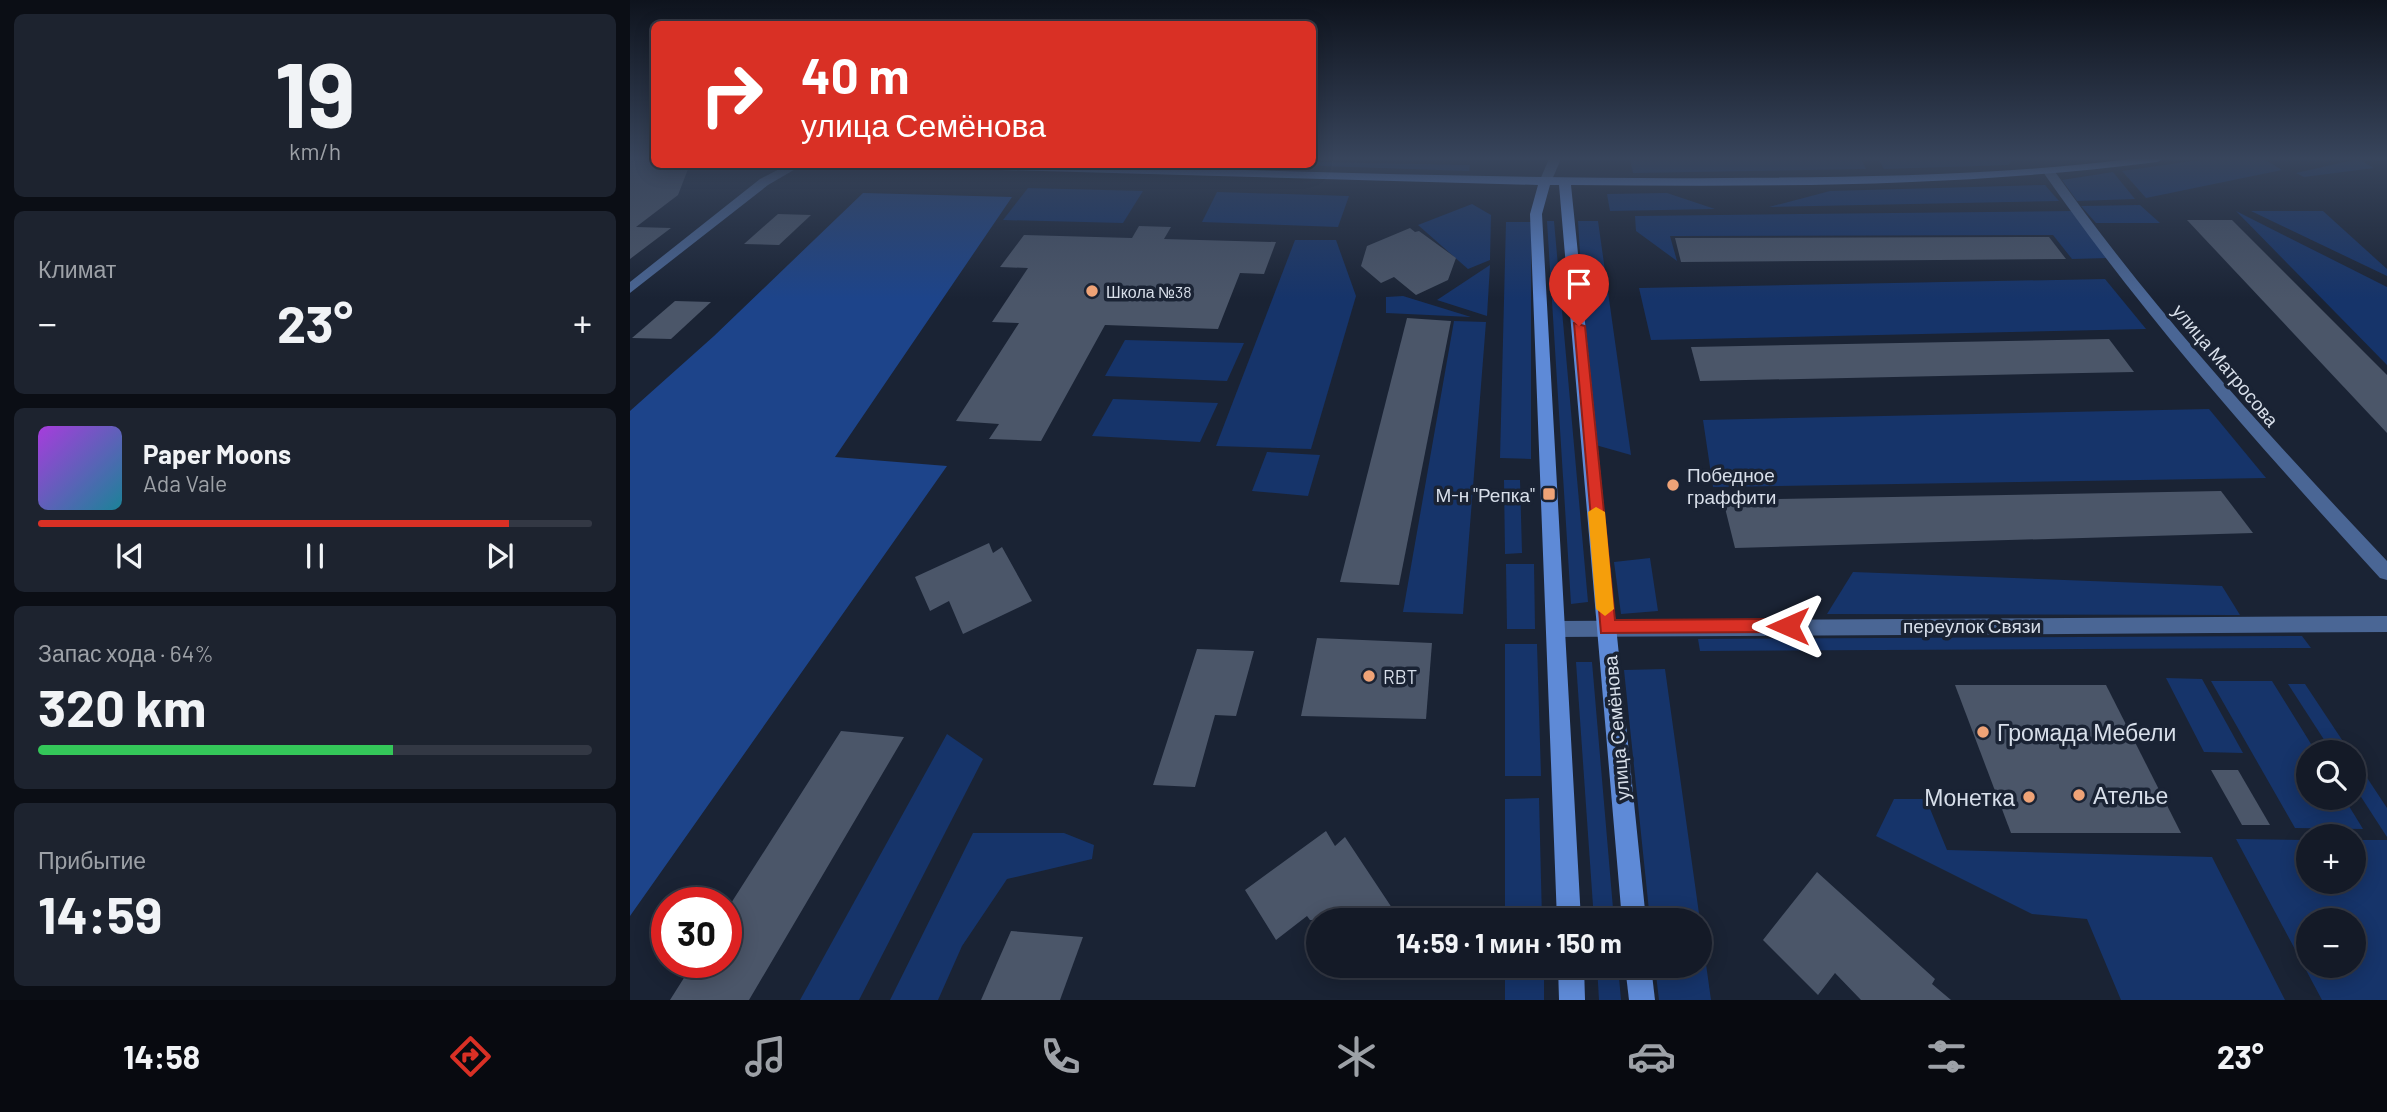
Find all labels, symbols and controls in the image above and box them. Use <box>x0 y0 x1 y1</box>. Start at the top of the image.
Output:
text: 19 <box>275 37 355 146</box>
text: 40 m <box>801 45 909 104</box>
icon: right <box>686 49 777 140</box>
text: улица Семёнова <box>801 105 1046 143</box>
text: km/h <box>289 137 341 165</box>
pin <box>1549 254 1609 326</box>
text: Климат <box>38 255 116 283</box>
icon: arrive <box>1560 265 1598 303</box>
place label: Школа №38 <box>1106 282 1192 301</box>
marker: Школа №38 <box>1084 283 1100 299</box>
text: 23° <box>277 291 353 353</box>
text: − <box>38 299 57 345</box>
text: + <box>573 299 592 345</box>
street label: улица Матросова <box>2168 299 2284 431</box>
text: Paper Moons <box>143 438 291 469</box>
place label: Победное граффити <box>1687 463 1776 508</box>
text: Ada Vale <box>143 469 227 497</box>
marker: Победное граффити <box>1665 477 1681 493</box>
place label: М-н "Репка" <box>1435 483 1535 506</box>
marker: М-н "Репка" <box>1541 486 1557 502</box>
icon: previous <box>111 537 149 575</box>
icon: pause <box>296 537 334 575</box>
icon: next <box>481 537 519 575</box>
position arrow <box>1751 589 1825 663</box>
street label: переулок Связи <box>1903 614 2041 637</box>
text: Запас хода · 64% <box>38 639 214 667</box>
street label: улица Семёнова <box>1598 654 1634 801</box>
place label: RBT <box>1383 665 1417 688</box>
marker: RBT <box>1361 668 1377 684</box>
text: 320 km <box>38 675 206 737</box>
place label: Громада Мебели <box>1997 718 2176 746</box>
marker: Громада Мебели <box>1975 724 1991 740</box>
map controls <box>2296 740 2366 978</box>
button: search <box>2296 740 2366 810</box>
place label: Ателье <box>2093 781 2168 809</box>
place label: Монетка <box>1924 783 2015 811</box>
marker: Ателье <box>2071 787 2087 803</box>
marker: Монетка <box>2021 789 2037 805</box>
button: + <box>2296 824 2366 894</box>
text: Прибытие <box>38 846 146 874</box>
text: 14:59 <box>38 882 162 944</box>
speed limit sign: 30 <box>651 887 742 978</box>
button: − <box>2296 908 2366 978</box>
text: 14:59 · 1 мин · 150 m <box>1396 927 1622 958</box>
icon: directions <box>446 1032 495 1081</box>
icon: music <box>741 1032 790 1081</box>
icon: phone <box>1036 1032 1085 1081</box>
icon: climate <box>1332 1032 1381 1081</box>
icon: car <box>1627 1032 1676 1081</box>
icon: filters <box>1922 1032 1971 1081</box>
text: 14:58 <box>123 1037 200 1075</box>
text: 23° <box>2217 1037 2264 1075</box>

